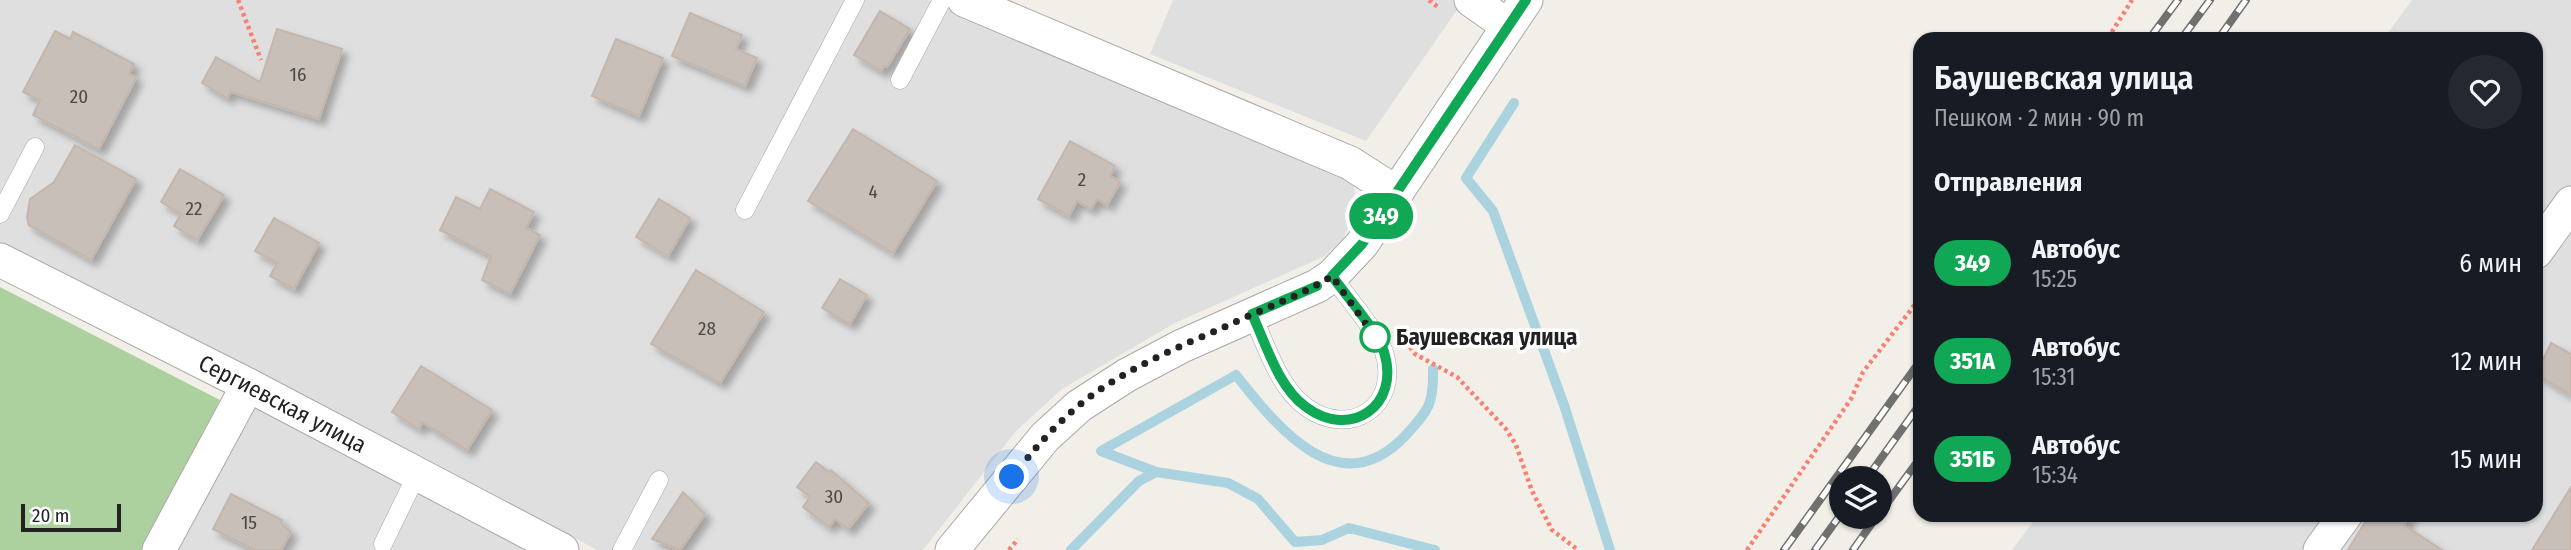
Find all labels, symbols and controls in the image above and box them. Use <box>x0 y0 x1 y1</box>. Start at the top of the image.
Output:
button: heart <box>2448 55 2522 129</box>
text: Баушевская улица <box>1934 58 2194 98</box>
house number: 16 <box>290 63 306 86</box>
house number: 20 <box>70 85 88 108</box>
text: Пешком · 2 мин · 90 m <box>1934 104 2144 132</box>
text: Отправления <box>1934 167 2083 198</box>
house number: 2 <box>1078 168 1086 191</box>
house number: 4 <box>868 180 878 203</box>
line badge: 349 <box>1341 193 1421 239</box>
house number: 22 <box>186 197 202 220</box>
text: 349 <box>1363 202 1399 230</box>
text: Автобус <box>2032 234 2120 265</box>
text: 6 мин <box>2459 248 2522 279</box>
text: 349 <box>1955 249 1990 277</box>
text: 15:25 <box>2032 265 2077 293</box>
house number: 28 <box>698 317 716 340</box>
marker: Баушевская улица <box>1360 322 1390 352</box>
place label: Баушевская улица <box>1396 323 1578 351</box>
text: Автобус <box>2032 332 2120 363</box>
text: 12 мин <box>2451 346 2522 377</box>
text: 351А <box>1950 347 1995 375</box>
street label: Сергиевская улица <box>194 349 371 459</box>
text: 15:31 <box>2032 363 2075 391</box>
text: Автобус <box>2032 430 2120 461</box>
text: 15 мин <box>2450 444 2522 475</box>
text: 351Б <box>1950 445 1995 473</box>
your location <box>994 459 1029 494</box>
text: 15:34 <box>2032 461 2078 489</box>
map controls <box>1829 466 1892 529</box>
button: layers <box>1829 466 1892 529</box>
house number: 30 <box>825 485 843 508</box>
scale bar <box>21 501 121 533</box>
text: 20 m <box>32 504 69 527</box>
house number: 15 <box>241 511 257 534</box>

